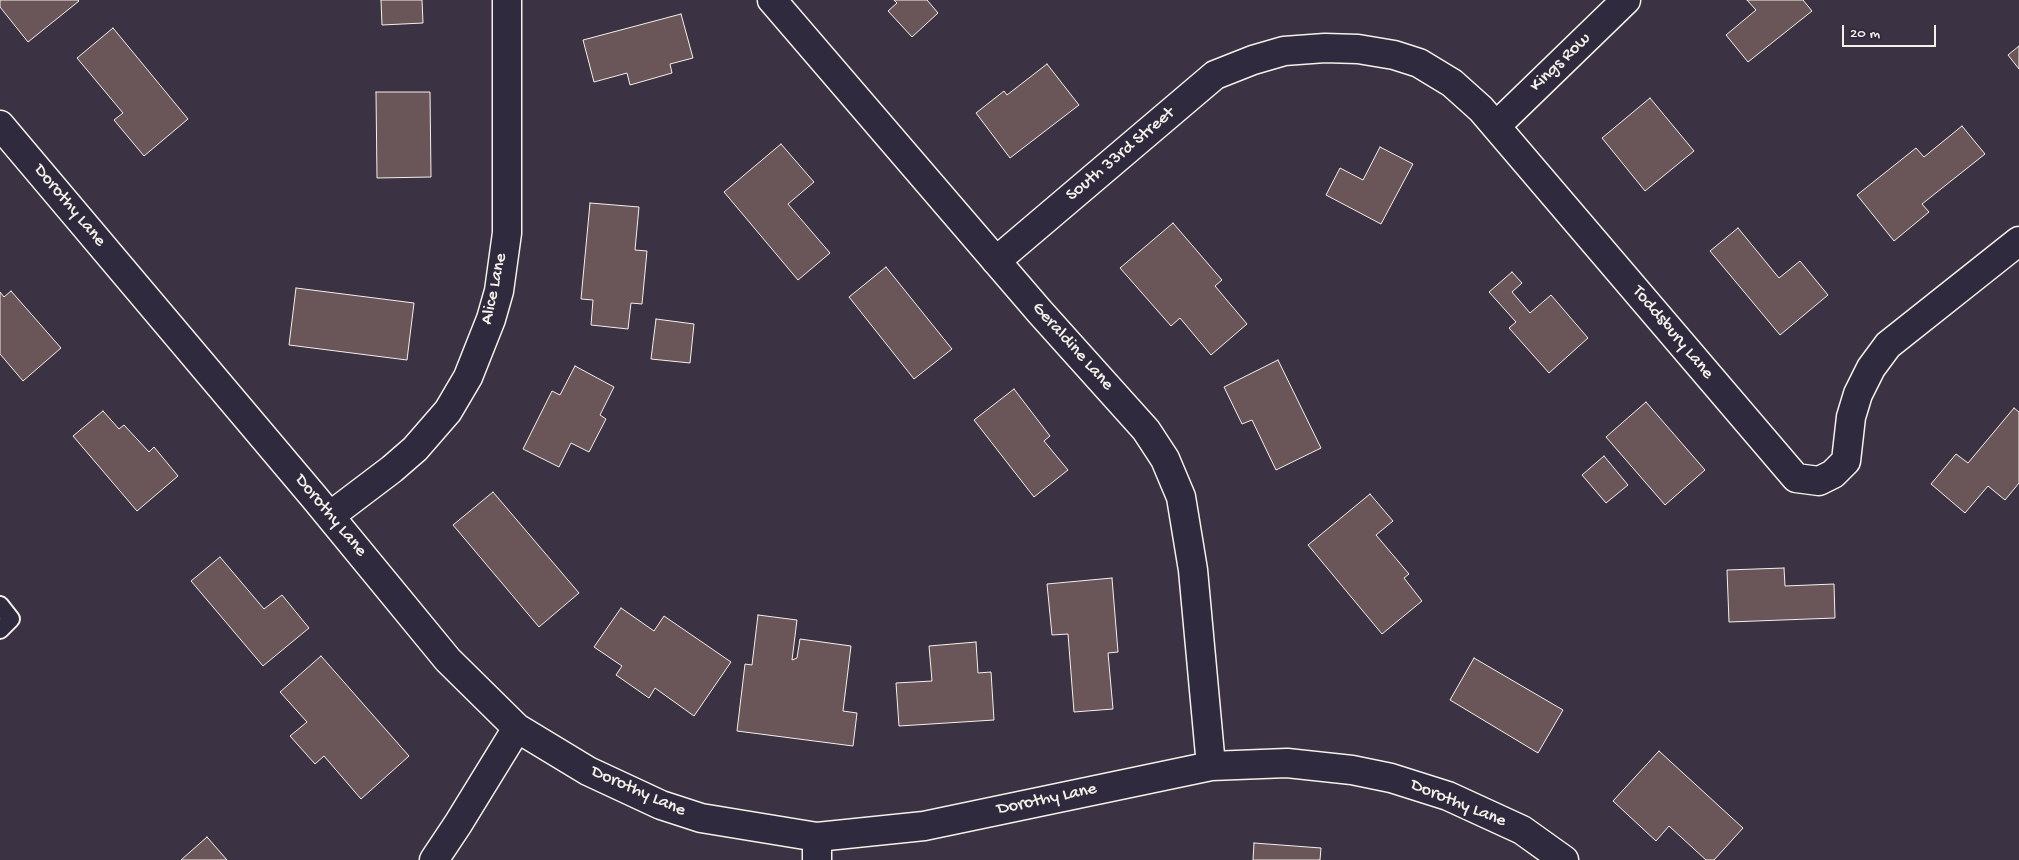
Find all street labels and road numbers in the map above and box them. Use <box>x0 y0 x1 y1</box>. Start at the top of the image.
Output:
street label: Kings Row <box>1526 29 1596 97</box>
street label: South 33rd Street <box>1062 103 1180 207</box>
street label: Dorothy Lane <box>28 160 110 252</box>
street label: Alice Lane <box>477 251 513 327</box>
street label: Toddsbury Lane <box>1626 282 1718 384</box>
street label: Geraldine Lane <box>1027 298 1117 396</box>
street label: Dorothy Lane <box>289 470 371 562</box>
street label: Dorothy Lane <box>587 762 689 822</box>
street label: Dorothy Lane <box>1407 775 1509 833</box>
street label: Dorothy Lane <box>995 779 1099 821</box>

